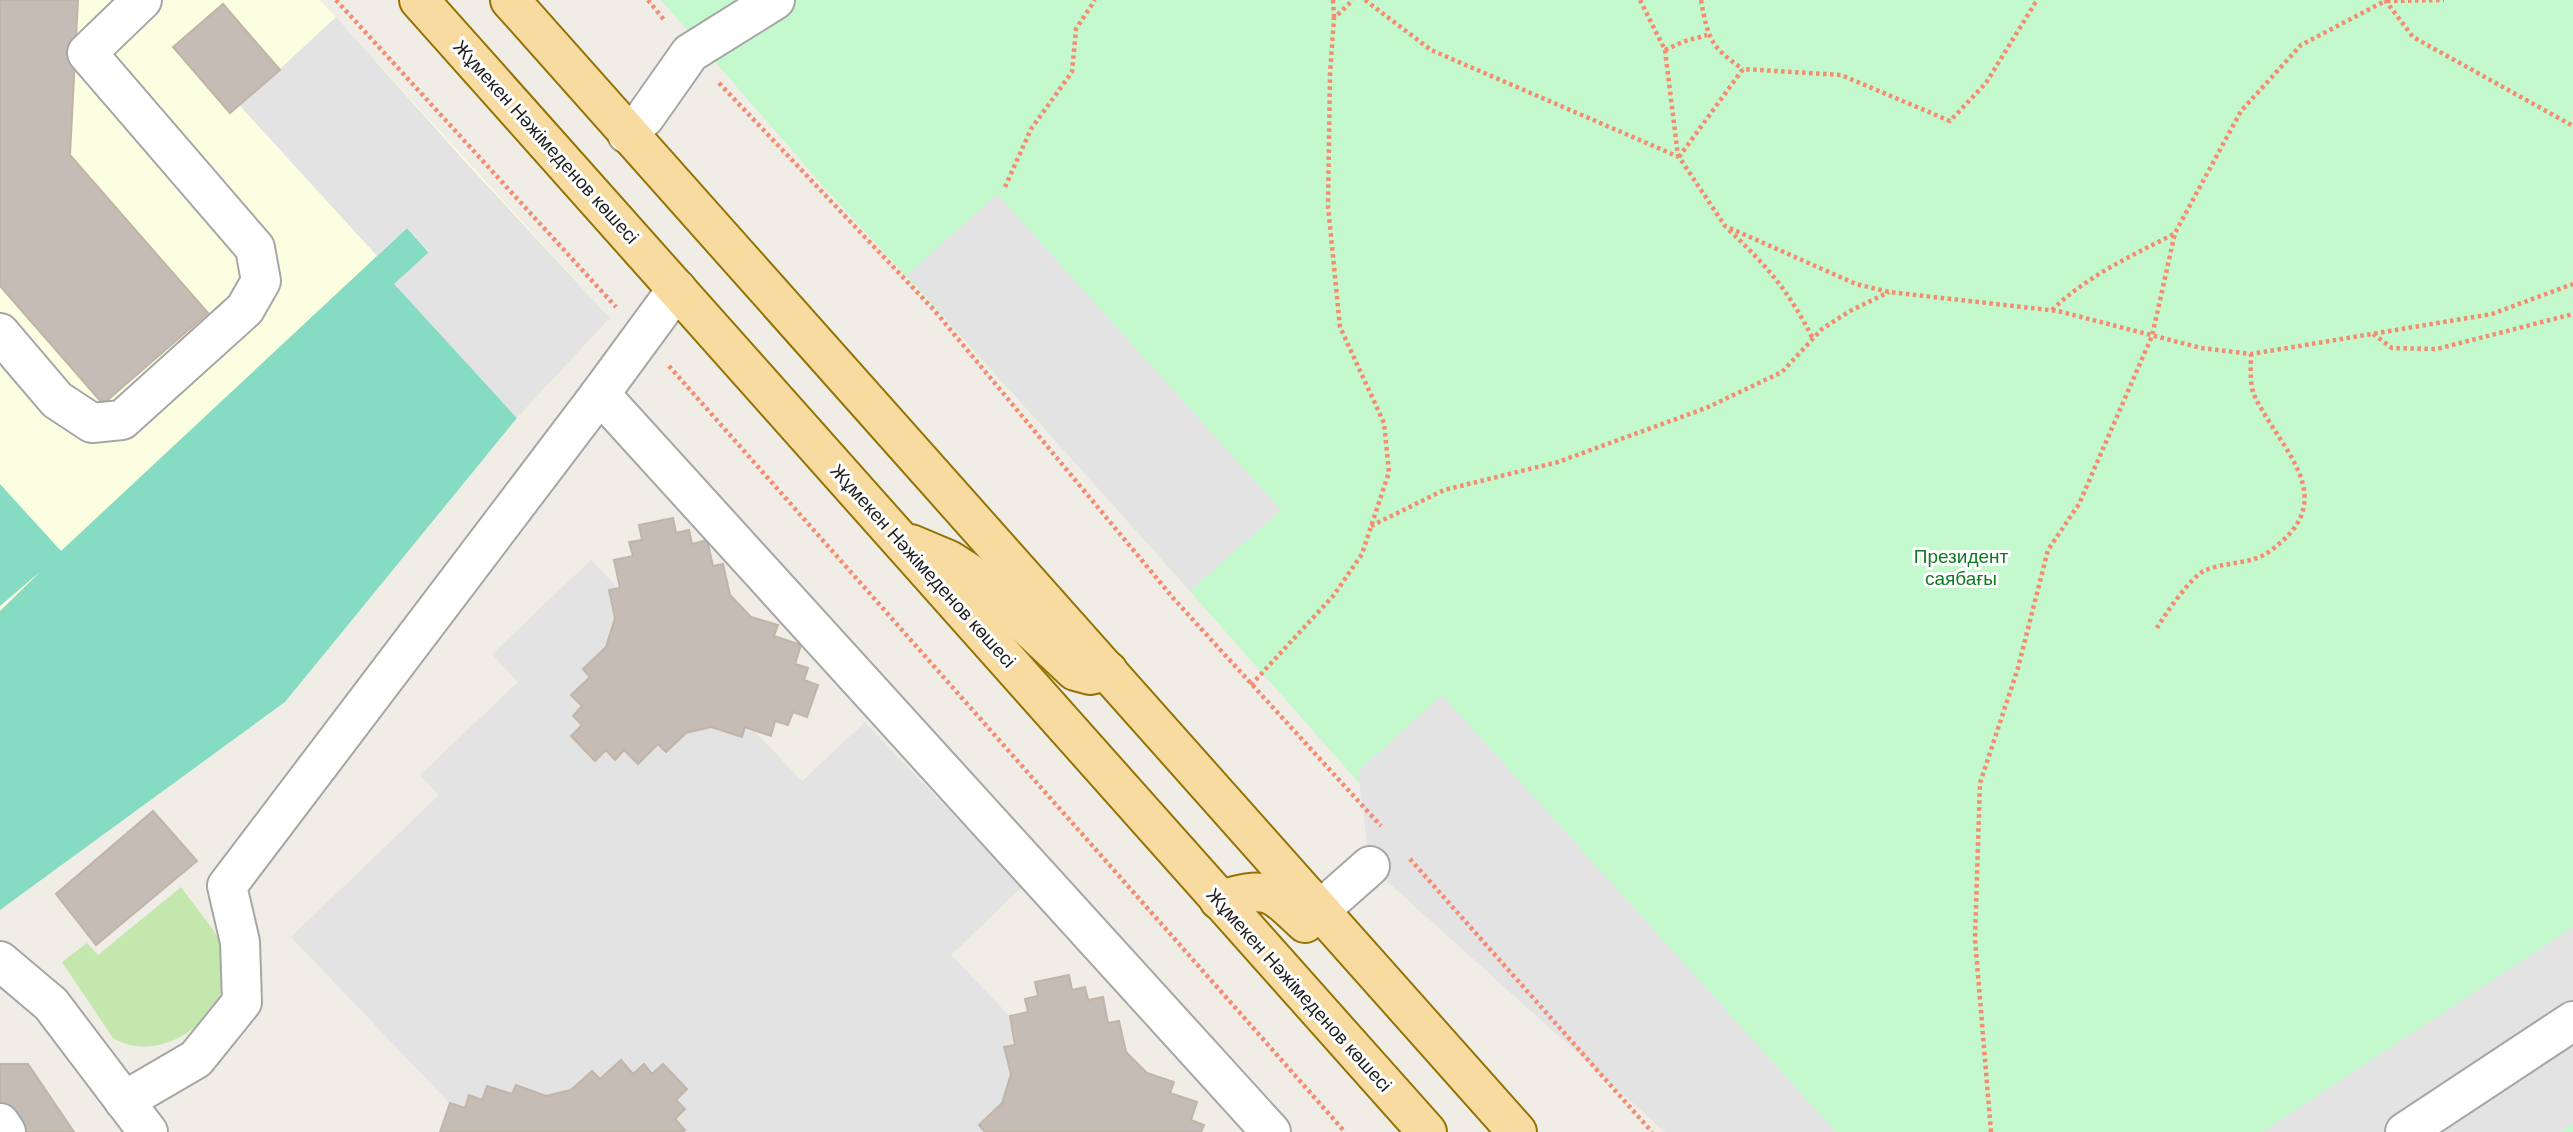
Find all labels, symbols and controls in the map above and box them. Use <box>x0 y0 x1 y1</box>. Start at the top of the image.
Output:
street label: Жұмекен Нәжімеденов көшесі <box>448 35 644 249</box>
street label: Жұмекен Нәжімеденов көшесі <box>825 459 1021 673</box>
park label: Президент саябағы <box>1914 544 2009 591</box>
street label: Жұмекен Нәжімеденов көшесі <box>1201 883 1397 1097</box>

